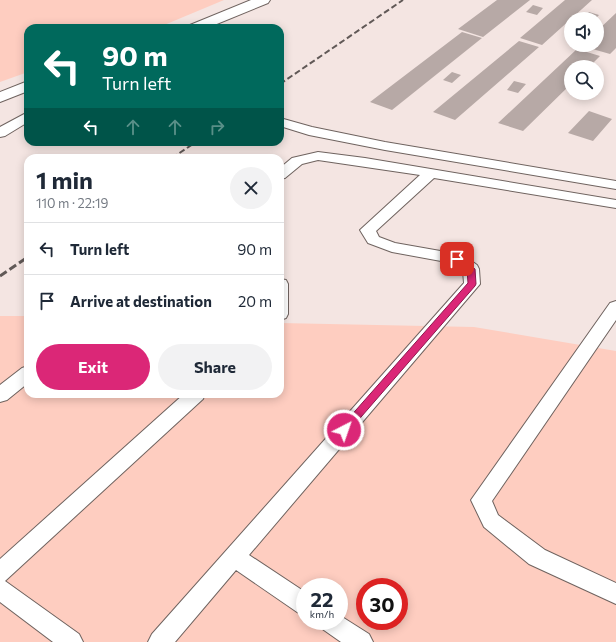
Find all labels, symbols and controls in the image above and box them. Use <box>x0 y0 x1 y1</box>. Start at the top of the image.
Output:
map controls <box>564 12 604 100</box>
button: sound <box>564 12 604 52</box>
text: 90 m <box>102 38 168 72</box>
icon: left <box>36 40 88 92</box>
button: search <box>564 60 604 100</box>
text: Turn left <box>102 72 171 94</box>
icon: left <box>80 116 102 138</box>
icon: ahead <box>122 116 144 138</box>
icon: ahead <box>164 116 186 138</box>
icon: right <box>206 116 228 138</box>
text: 1 min <box>36 165 93 194</box>
button: close <box>230 167 272 209</box>
text: 110 m · 22:19 <box>36 195 108 211</box>
icon: left <box>36 238 58 260</box>
text: Turn left <box>70 240 129 258</box>
text: 90 m <box>237 240 272 258</box>
pin <box>440 242 474 276</box>
icon: arrive <box>446 248 468 270</box>
icon: arrive <box>36 290 58 312</box>
text: Arrive at destination <box>70 292 212 310</box>
text: 20 m <box>238 292 272 310</box>
button: Exit <box>36 344 150 390</box>
button: Share <box>158 344 272 390</box>
position arrow <box>323 409 365 451</box>
speed limit sign: 30 <box>356 578 408 630</box>
text: 22 <box>311 587 333 611</box>
text: km/h <box>310 608 334 620</box>

